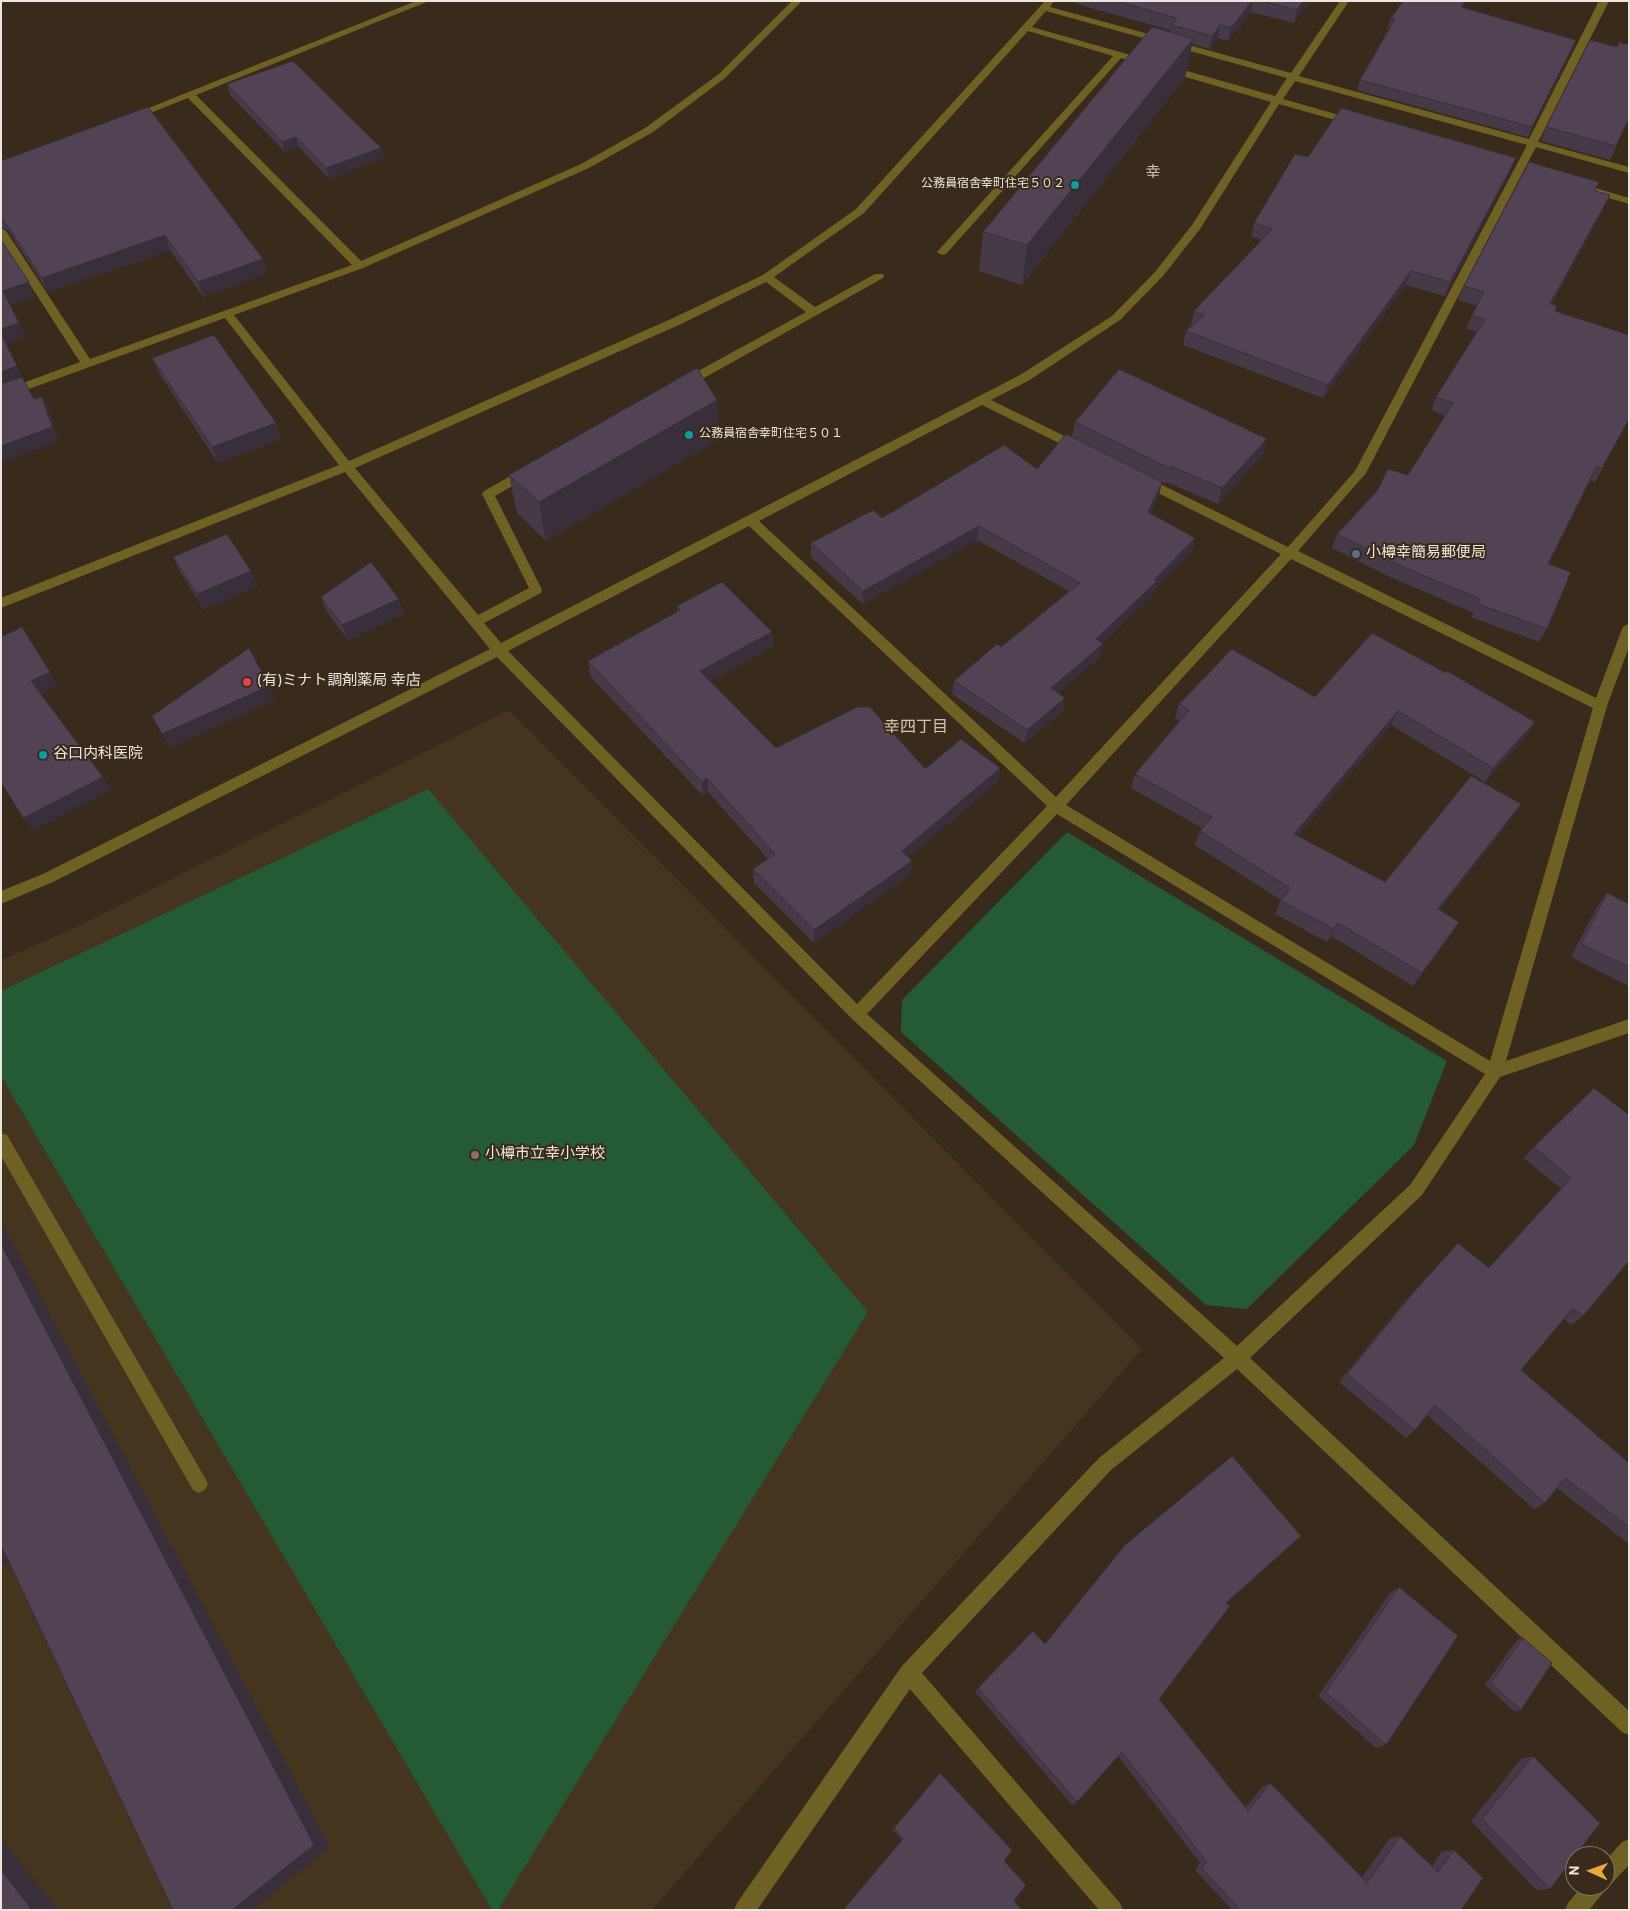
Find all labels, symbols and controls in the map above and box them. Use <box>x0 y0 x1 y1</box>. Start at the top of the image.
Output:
district label: 幸 <box>1146 165 1160 183</box>
place label: 公務員宿舎幸町住宅５０２ <box>921 178 1065 192</box>
marker: 公務員宿舎幸町住宅５０２ <box>1069 179 1081 191</box>
place label: 公務員宿舎幸町住宅５０１ <box>699 428 843 442</box>
marker: 公務員宿舎幸町住宅５０１ <box>683 429 695 441</box>
place label: 小樽幸簡易郵便局 <box>1366 545 1486 563</box>
marker: 小樽幸簡易郵便局 <box>1350 548 1362 560</box>
place label: (有)ミナト調剤薬局 幸店 <box>257 673 421 691</box>
marker: (有)ミナト調剤薬局 幸店 <box>241 676 253 688</box>
district label: 幸四丁目 <box>884 719 948 739</box>
place label: 谷口内科医院 <box>53 746 143 764</box>
marker: 谷口内科医院 <box>37 749 49 761</box>
place label: 小樽市立幸小学校 <box>485 1146 605 1164</box>
marker: 小樽市立幸小学校 <box>469 1149 481 1161</box>
north arrow <box>1565 1846 1615 1896</box>
text: N <box>1567 1865 1584 1876</box>

